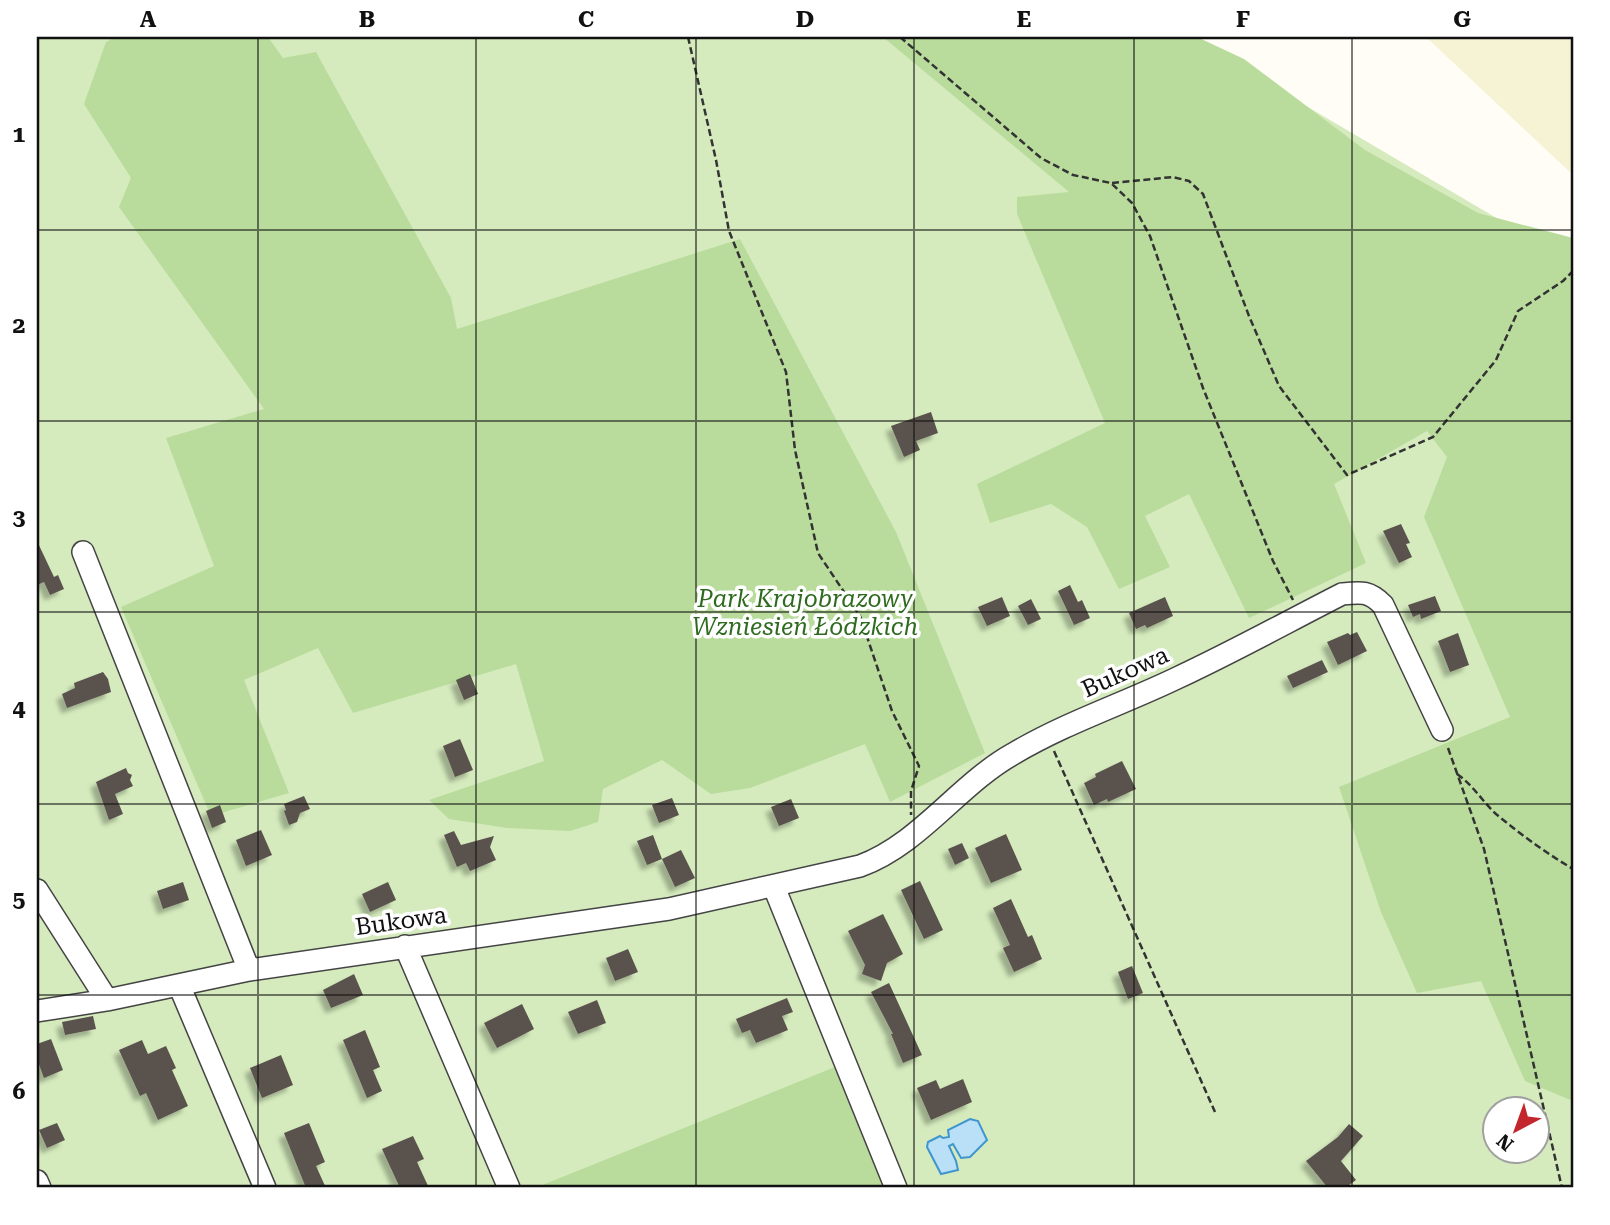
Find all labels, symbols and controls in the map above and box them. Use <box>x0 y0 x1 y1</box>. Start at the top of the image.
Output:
text: A <box>140 6 157 33</box>
text: B <box>359 6 375 33</box>
text: C <box>578 6 594 33</box>
text: D <box>796 6 814 33</box>
text: E <box>1017 6 1031 33</box>
text: F <box>1236 6 1250 33</box>
text: G <box>1453 6 1471 33</box>
text: 1 <box>13 121 26 148</box>
text: 2 <box>13 312 25 339</box>
text: 3 <box>13 504 26 531</box>
park label: Park Krajobrazowy Wzniesień Łódzkich <box>692 585 918 641</box>
street label: Bukowa <box>1077 640 1173 704</box>
text: 4 <box>13 695 26 722</box>
text: 5 <box>13 886 26 913</box>
street label: Bukowa <box>353 901 449 941</box>
text: 6 <box>13 1078 26 1105</box>
north arrow <box>1480 1096 1550 1166</box>
text: N <box>1492 1129 1518 1156</box>

